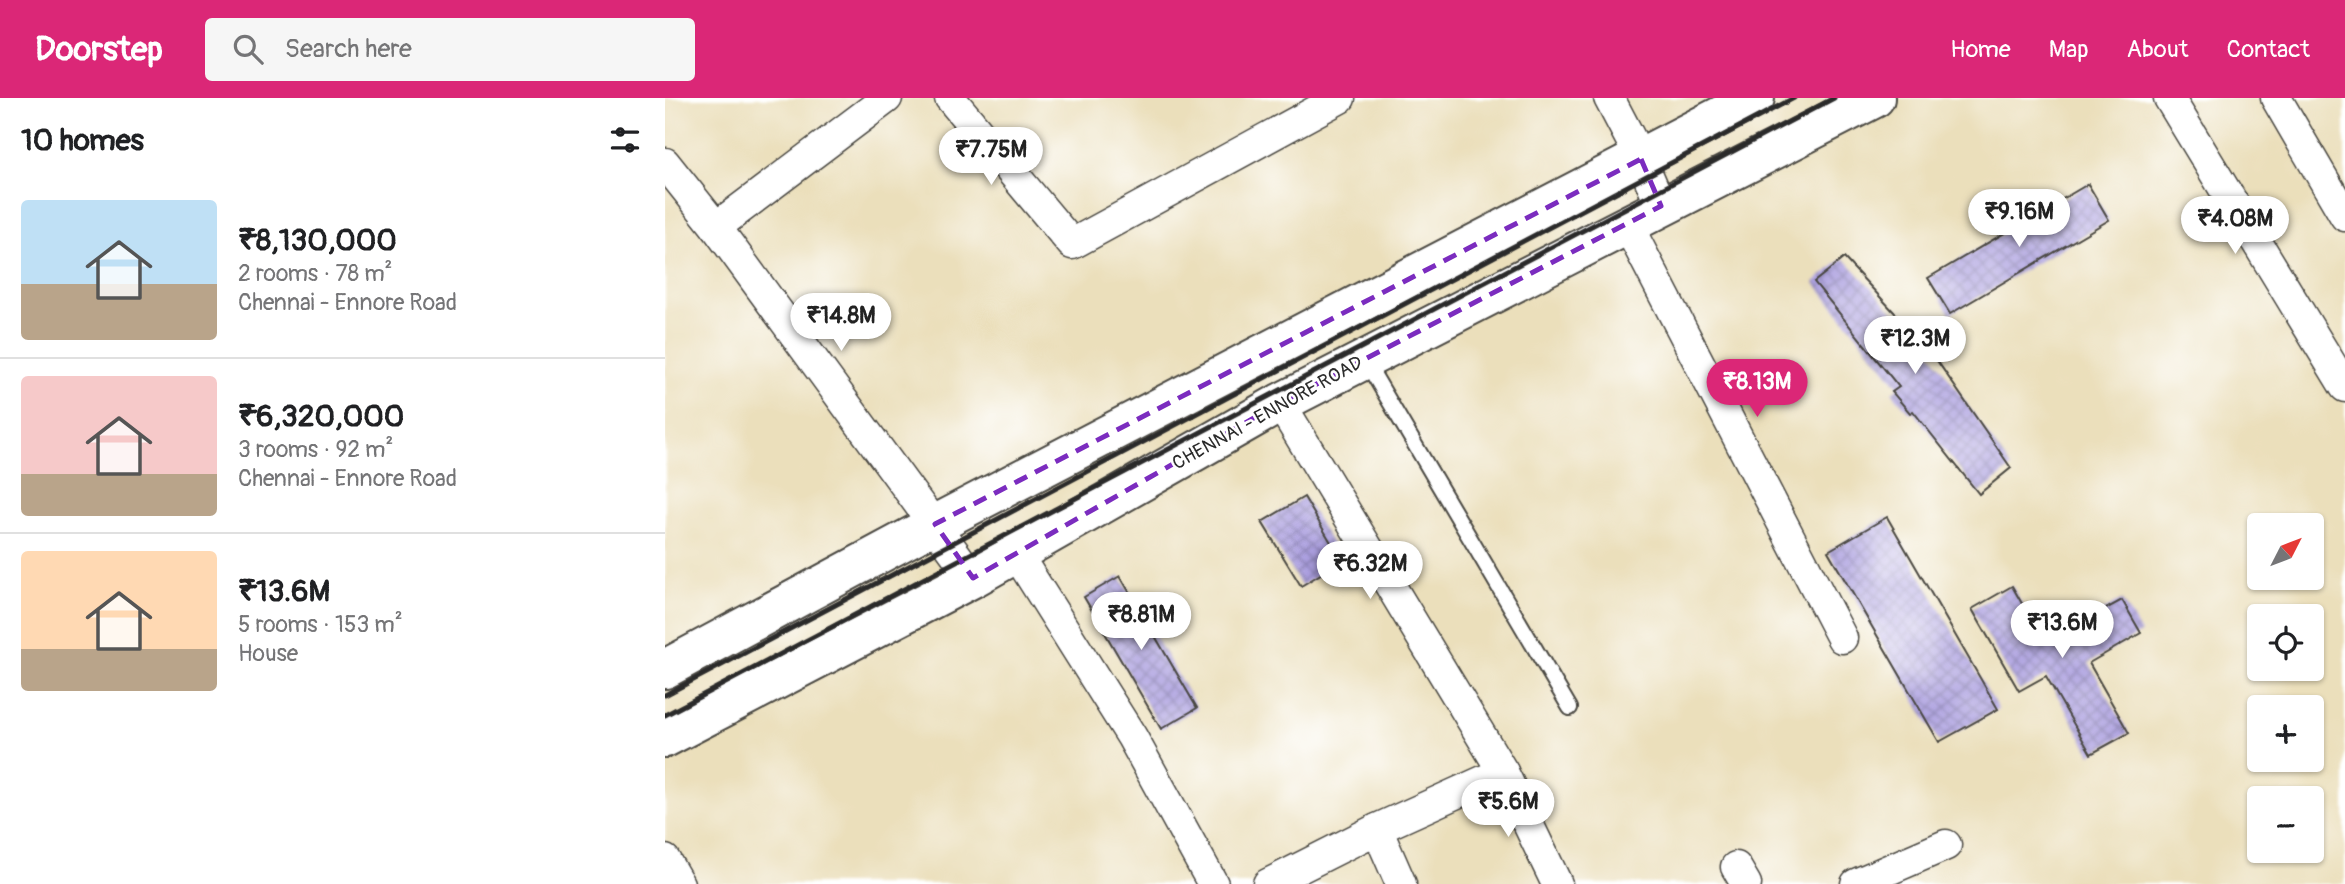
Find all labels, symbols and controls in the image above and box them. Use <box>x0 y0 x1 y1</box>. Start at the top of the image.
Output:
search box <box>205 18 695 81</box>
text: Doorstep <box>35 29 163 70</box>
icon: search <box>229 30 267 68</box>
text: Search here <box>285 33 412 65</box>
text: Home <box>1950 35 2011 64</box>
text: Map <box>2049 35 2089 64</box>
text: About <box>2127 35 2189 64</box>
text: Contact <box>2227 35 2310 64</box>
icon: filters <box>606 121 644 159</box>
text: 10 homes <box>21 122 144 159</box>
pin: ₹7.75M <box>934 127 1048 187</box>
text: ₹7.75M <box>955 135 1027 164</box>
pin: ₹9.16M <box>1962 190 2076 249</box>
text: ₹9.16M <box>1984 197 2054 226</box>
pin: ₹4.08M <box>2178 197 2292 256</box>
text: ₹4.08M <box>2197 204 2273 233</box>
text: ₹8,130,000 <box>238 222 397 259</box>
icon: home <box>77 228 161 312</box>
text: 2 rooms · 78 m² <box>238 259 392 288</box>
text: Chennai - Ennore Road <box>238 288 457 317</box>
pin: ₹14.8M <box>784 294 898 353</box>
text: ₹14.8M <box>806 301 876 330</box>
pin: ₹12.3M <box>1858 316 1972 376</box>
text: ₹12.3M <box>1880 324 1950 353</box>
street label: CHENNAI - ENNORE ROAD <box>1168 350 1367 475</box>
pin: ₹8.13M <box>1700 360 1814 419</box>
text: ₹8.13M <box>1723 367 1791 396</box>
text: ₹6,320,000 <box>238 398 404 435</box>
icon: home <box>77 404 161 488</box>
text: 3 rooms · 92 m² <box>238 435 393 464</box>
text: Chennai - Ennore Road <box>238 464 457 493</box>
north arrow <box>2247 513 2324 590</box>
map controls <box>2247 513 2324 863</box>
pin: ₹6.32M <box>1313 542 1427 601</box>
text: ₹6.32M <box>1333 549 1407 578</box>
text: ₹13.6M <box>238 573 330 610</box>
icon: home <box>77 579 161 663</box>
pin: ₹8.81M <box>1084 592 1198 652</box>
text: ₹8.81M <box>1107 600 1175 629</box>
pin: ₹13.6M <box>2005 601 2119 660</box>
button: locate <box>2247 604 2324 681</box>
text: ₹13.6M <box>2027 608 2097 637</box>
text: 5 rooms · 153 m² <box>238 610 403 639</box>
text: House <box>238 639 298 668</box>
button: + <box>2247 695 2324 772</box>
pin: ₹5.6M <box>1459 780 1557 839</box>
button: − <box>2247 786 2324 863</box>
text: ₹5.6M <box>1477 787 1539 816</box>

